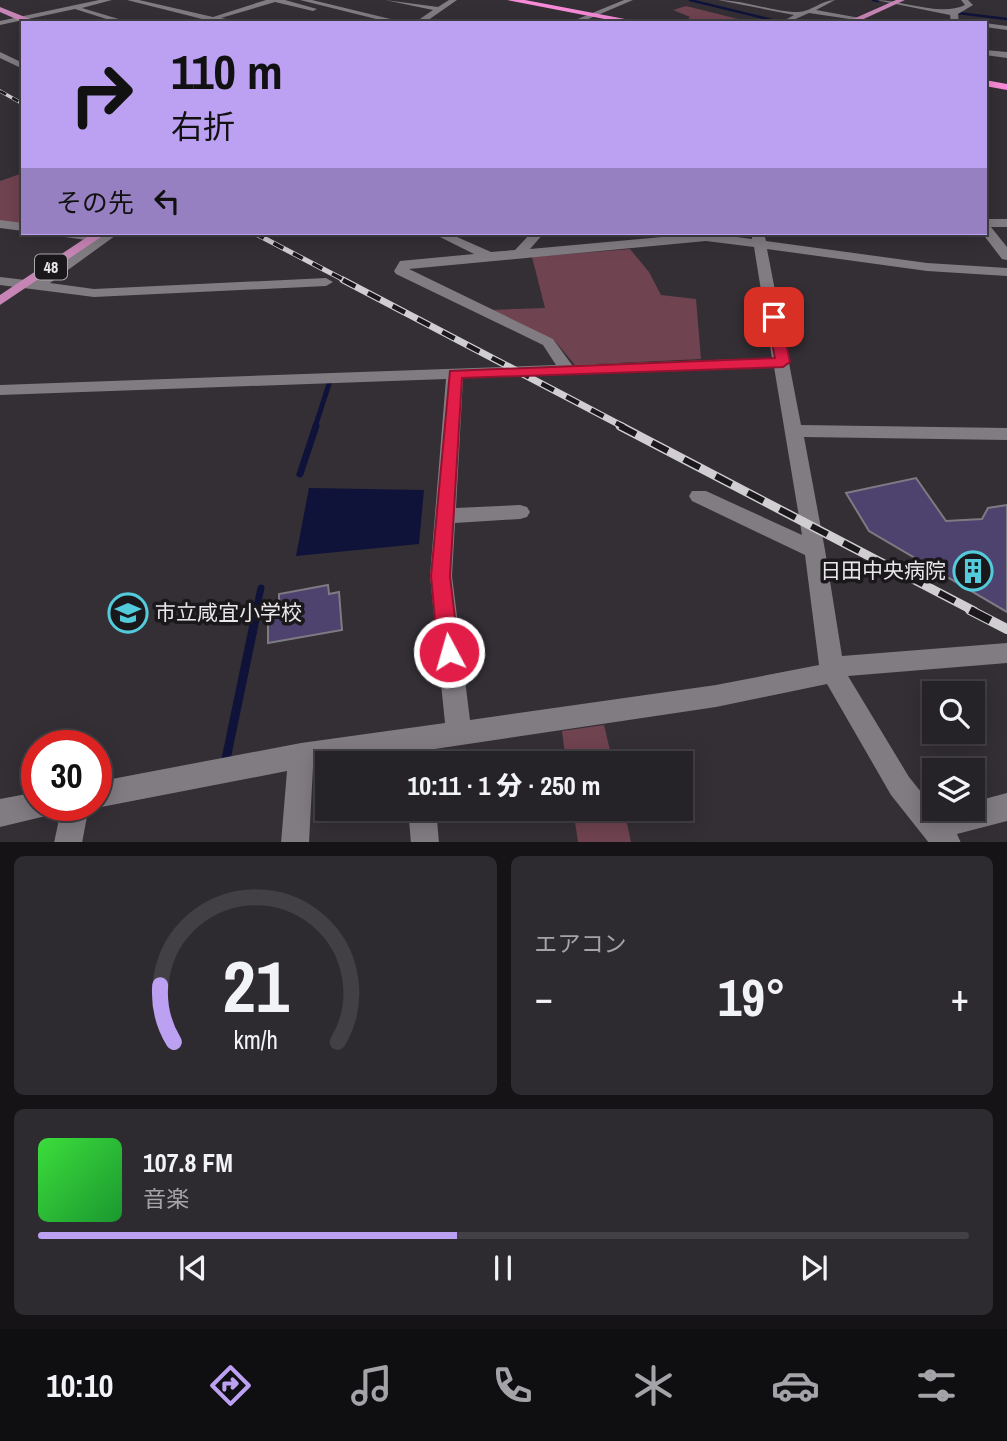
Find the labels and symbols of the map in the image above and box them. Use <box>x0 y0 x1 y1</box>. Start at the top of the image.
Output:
road number: 48 <box>35 255 67 280</box>
pin <box>744 287 804 347</box>
building icon: 日田中央病院 <box>952 550 994 592</box>
place label: 日田中央病院 <box>820 556 946 585</box>
school or university icon: 市立咸宜小学校 <box>107 592 149 634</box>
place label: 市立咸宜小学校 <box>155 598 302 627</box>
position arrow <box>412 615 486 689</box>
speed limit sign: 30 <box>21 730 112 821</box>

